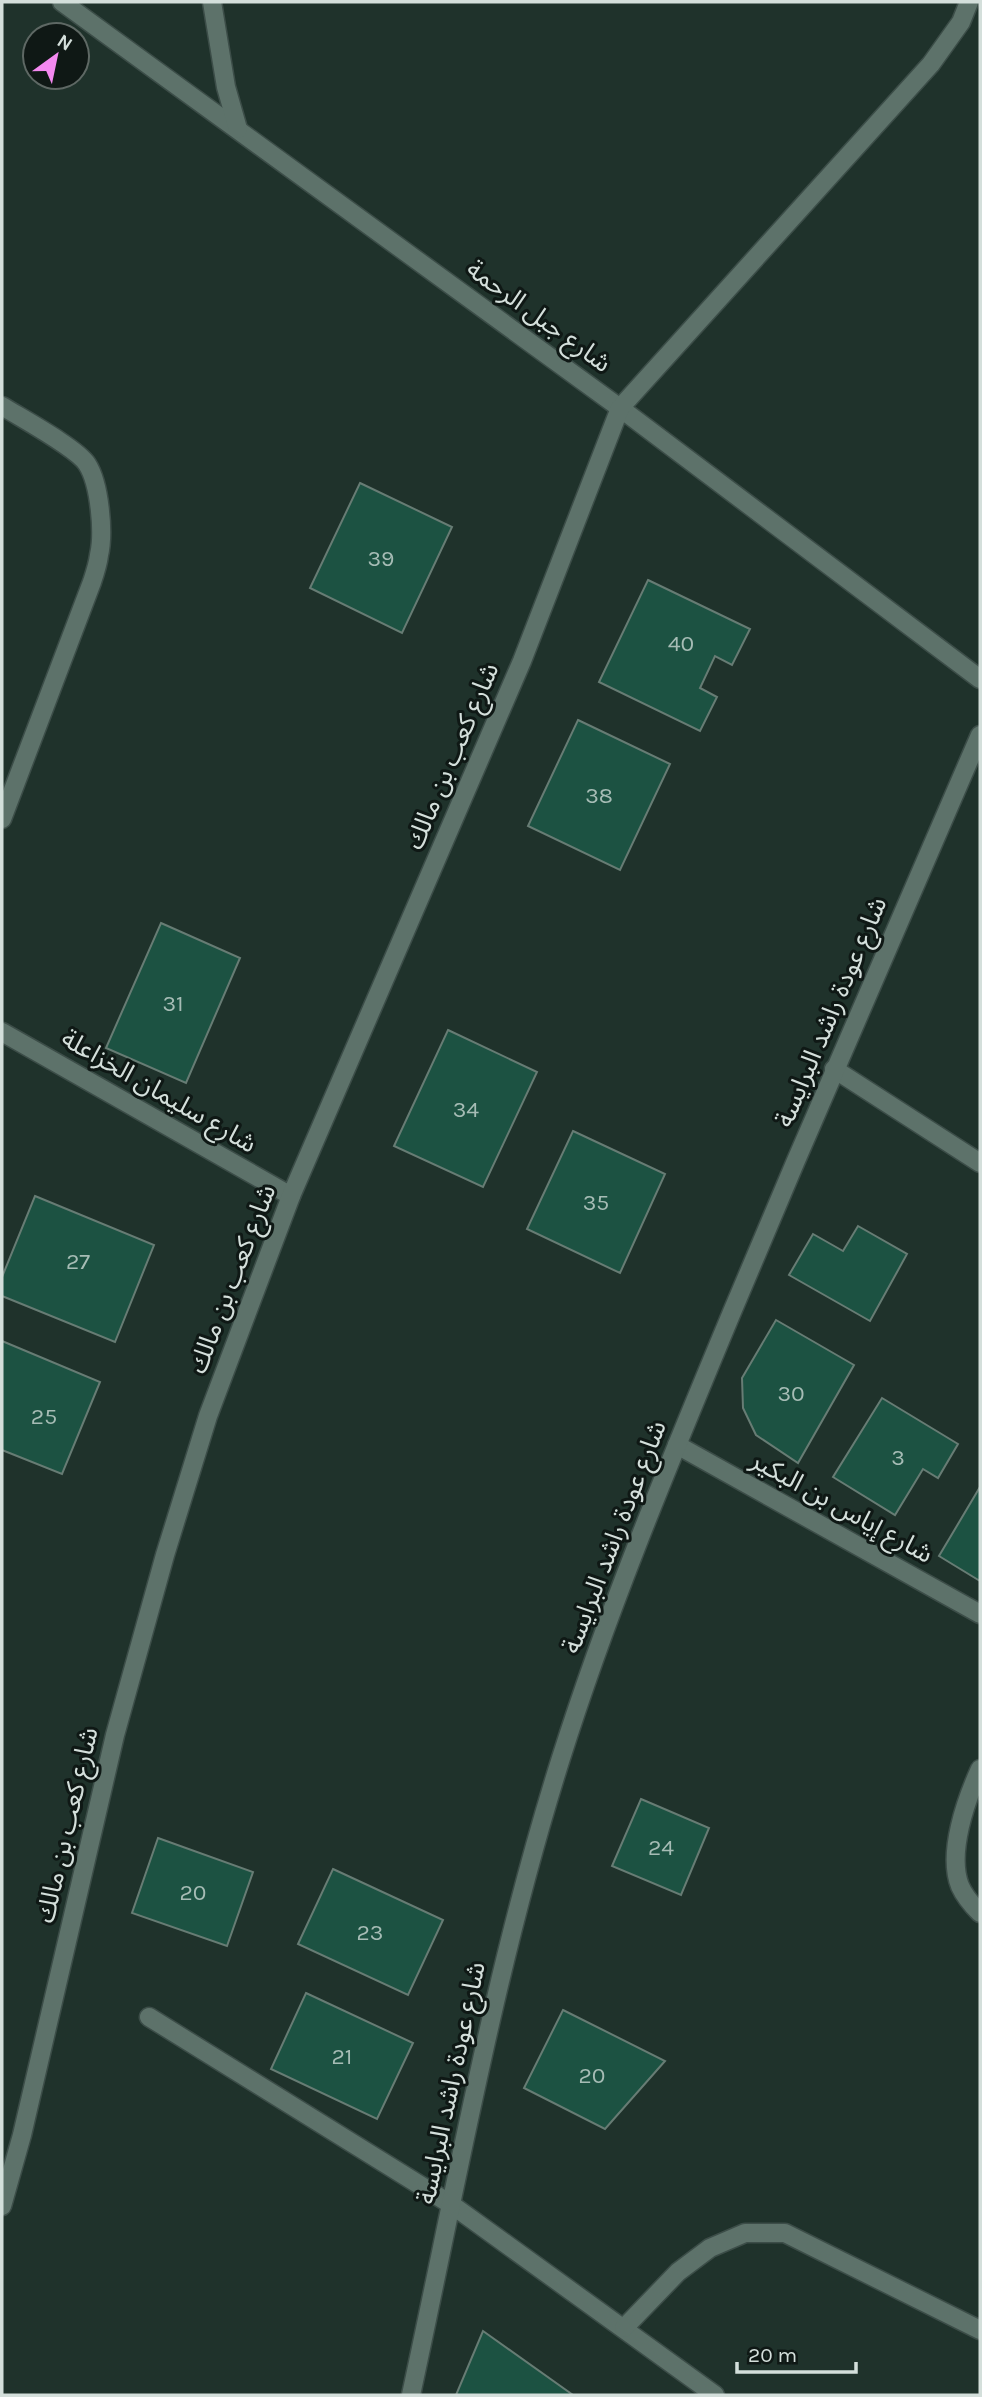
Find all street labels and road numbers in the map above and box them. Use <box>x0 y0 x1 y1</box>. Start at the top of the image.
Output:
street label: شارع جبل الرحمة <box>459 253 617 381</box>
street label: شارع كعب بن مالك <box>399 658 508 855</box>
street label: شارع عودة راشد البرايسة <box>768 892 896 1133</box>
street label: شارع سليمان الخزاعلة <box>54 1023 262 1162</box>
street label: شارع كعب بن مالك <box>182 1180 285 1379</box>
street label: شارع عودة راشد البرايسة <box>555 1416 676 1659</box>
street label: شارع إياس بن البكير <box>743 1444 938 1572</box>
street label: شارع كعب بن مالك <box>29 1724 107 1927</box>
street label: شارع عودة راشد البرايسة <box>410 1959 495 2208</box>

